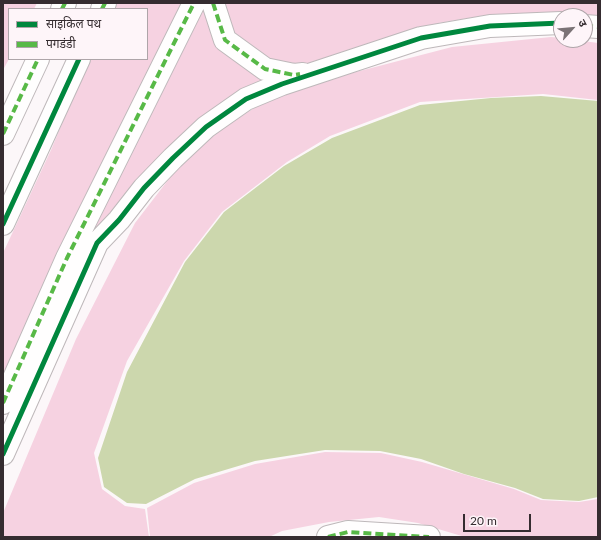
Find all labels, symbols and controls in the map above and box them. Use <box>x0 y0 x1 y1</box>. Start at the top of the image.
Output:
legend <box>8 8 148 60</box>
north arrow <box>553 8 593 48</box>
text: साइकिल पथ <box>46 16 101 31</box>
text: उ <box>576 17 590 29</box>
text: पगडंडी <box>46 36 76 51</box>
scale bar <box>465 506 533 532</box>
text: 20 m <box>470 513 497 528</box>

